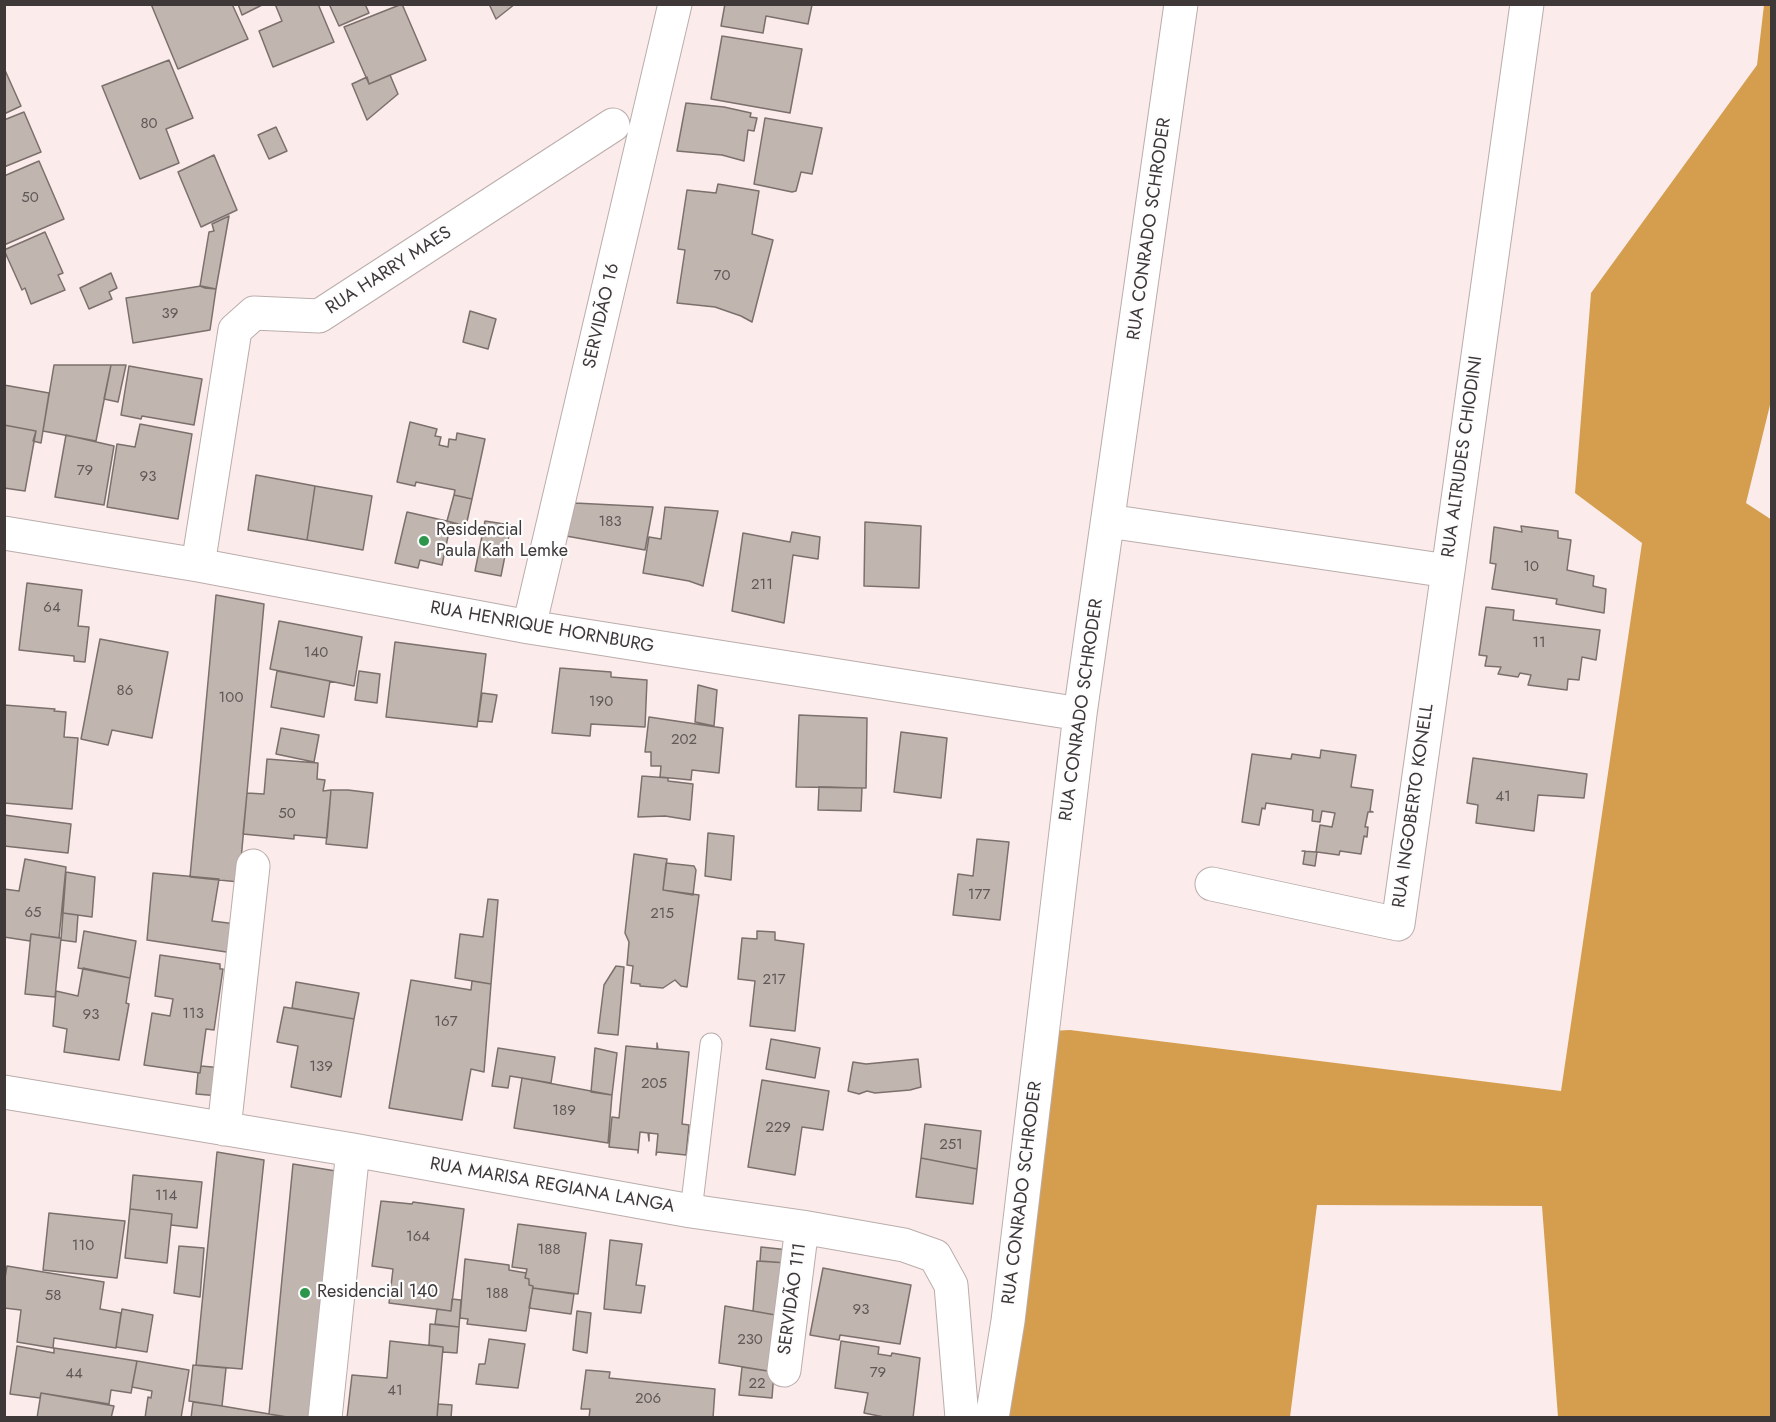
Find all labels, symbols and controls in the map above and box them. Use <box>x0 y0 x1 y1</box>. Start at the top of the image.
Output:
house number: 80 <box>140 115 158 133</box>
street label: RUA CONRADO SCHRODER <box>1124 116 1176 342</box>
house number: 50 <box>21 189 39 207</box>
street label: RUA HARRY MAES <box>322 222 456 320</box>
street label: SERVIDÃO 16 <box>579 261 625 371</box>
house number: 70 <box>714 267 730 285</box>
house number: 39 <box>162 305 178 323</box>
street label: RUA ALTRUDES CHIODINI <box>1438 355 1488 559</box>
house number: 79 <box>77 462 93 480</box>
house number: 93 <box>140 468 156 486</box>
house number: 183 <box>598 513 622 531</box>
place label: Residencial Paula Kath Lemke <box>436 520 568 562</box>
marker: Residencial Paula Kath Lemke <box>417 534 431 548</box>
house number: 10 <box>1523 558 1539 576</box>
house number: 211 <box>751 576 773 594</box>
street label: RUA CONRADO SCHRODER <box>1056 597 1108 823</box>
street label: RUA HENRIQUE HORNBURG <box>428 598 656 658</box>
house number: 64 <box>43 599 61 617</box>
house number: 11 <box>1532 634 1546 652</box>
house number: 140 <box>304 644 328 662</box>
house number: 86 <box>117 682 133 700</box>
house number: 100 <box>219 689 243 707</box>
house number: 190 <box>589 693 613 711</box>
street label: RUA INGOBERTO KONELL <box>1389 703 1439 909</box>
house number: 202 <box>671 731 697 749</box>
house number: 41 <box>1495 788 1511 806</box>
house number: 50 <box>278 805 296 823</box>
house number: 177 <box>968 886 990 904</box>
house number: 65 <box>24 904 42 922</box>
house number: 215 <box>650 905 674 923</box>
house number: 217 <box>762 971 786 989</box>
house number: 113 <box>182 1005 204 1023</box>
house number: 93 <box>83 1006 99 1024</box>
house number: 167 <box>434 1013 458 1031</box>
house number: 139 <box>309 1058 333 1076</box>
house number: 205 <box>641 1075 667 1093</box>
street label: RUA CONRADO SCHRODER <box>999 1080 1047 1306</box>
house number: 189 <box>552 1102 576 1120</box>
house number: 229 <box>765 1119 791 1137</box>
house number: 251 <box>939 1136 963 1154</box>
street label: RUA MARISA REGIANA LANGA <box>428 1154 676 1218</box>
house number: 114 <box>155 1187 177 1205</box>
house number: 164 <box>406 1228 430 1246</box>
house number: 110 <box>72 1237 94 1255</box>
house number: 188 <box>537 1241 561 1259</box>
street label: SERVIDÃO 111 <box>774 1242 812 1356</box>
place label: Residencial 140 <box>317 1282 438 1304</box>
house number: 188 <box>485 1285 509 1303</box>
marker: Residencial 140 <box>298 1286 312 1300</box>
house number: 58 <box>45 1287 61 1305</box>
house number: 93 <box>853 1301 869 1319</box>
house number: 230 <box>737 1331 763 1349</box>
house number: 79 <box>870 1364 886 1382</box>
house number: 44 <box>65 1365 83 1383</box>
house number: 22 <box>748 1375 766 1393</box>
house number: 41 <box>387 1382 403 1400</box>
house number: 206 <box>635 1390 661 1408</box>

